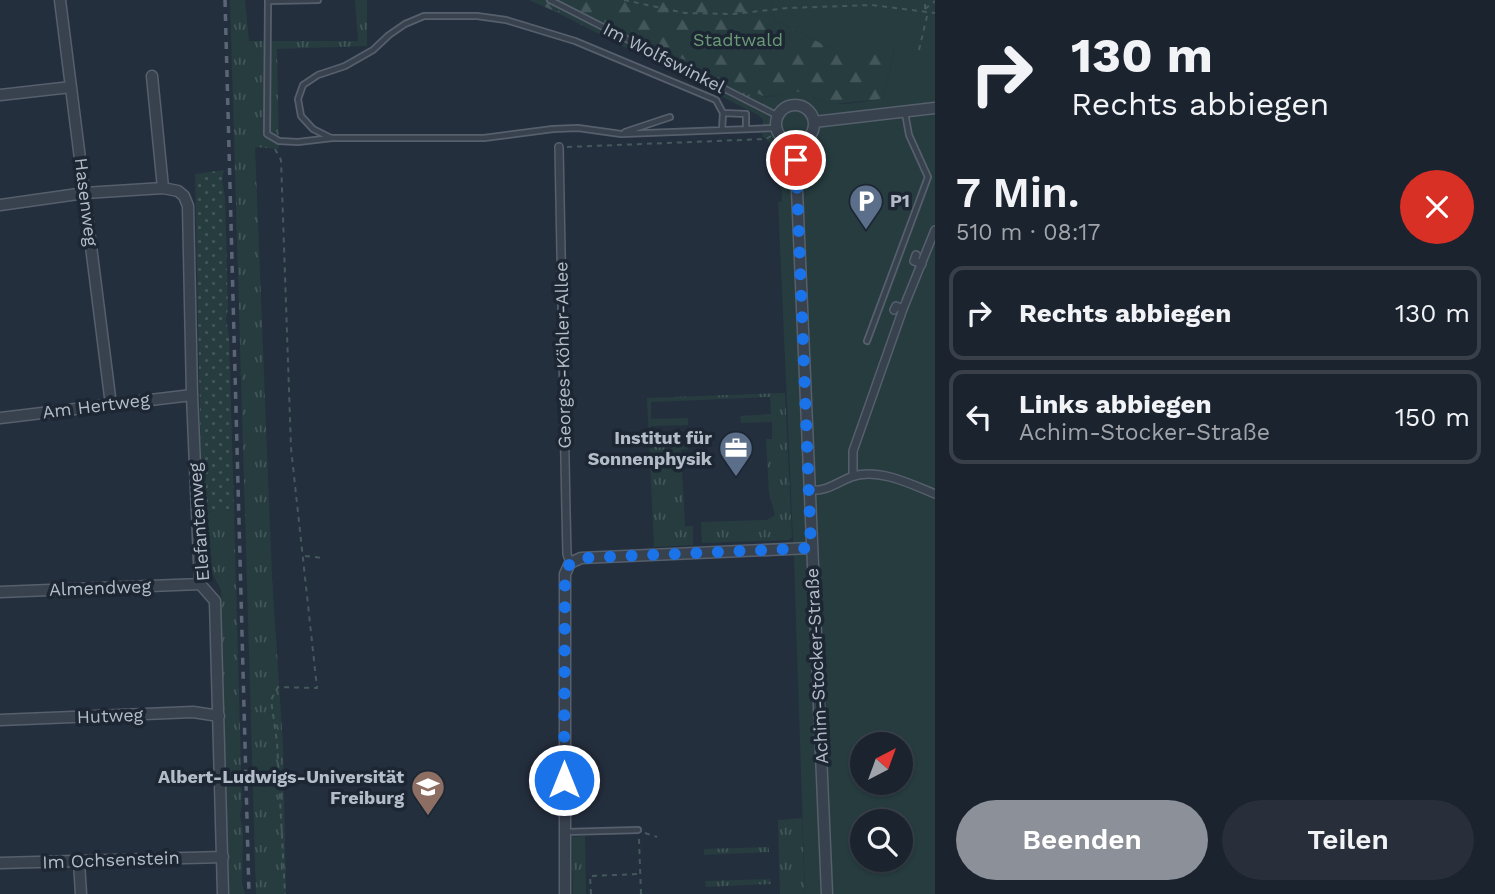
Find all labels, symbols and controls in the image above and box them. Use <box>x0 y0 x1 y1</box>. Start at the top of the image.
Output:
street label: Im Wolfswinkel <box>600 18 729 98</box>
text: 130 m <box>1071 26 1213 84</box>
icon: right <box>956 28 1047 119</box>
park label: Stadtwald <box>693 29 783 50</box>
text: Rechts abbiegen <box>1071 85 1329 123</box>
pin <box>766 130 826 190</box>
icon: arrive <box>777 141 815 179</box>
street label: Hasenweg <box>71 157 102 248</box>
text: 7 Min. <box>956 168 1080 217</box>
button: close <box>1400 170 1474 244</box>
parking icon: P1 <box>847 182 885 231</box>
place label: P1 <box>890 190 910 211</box>
text: 510 m · 08:17 <box>956 219 1100 246</box>
street label: Georges-Köhler-Allee <box>550 261 575 449</box>
icon: right <box>960 294 998 332</box>
text: Rechts abbiegen <box>1019 298 1231 328</box>
text: 130 m <box>1395 298 1470 328</box>
street label: Am Hertweg <box>41 388 151 422</box>
text: Links abbiegen <box>1019 389 1212 419</box>
icon: left <box>960 398 998 436</box>
text: 150 m <box>1395 402 1470 432</box>
text: Achim-Stocker-Straße <box>1019 419 1270 446</box>
place label: Institut für Sonnenphysik <box>588 427 713 469</box>
office icon: Institut für Sonnenphysik <box>717 429 755 478</box>
street label: Elefantenweg <box>184 462 213 582</box>
street label: Achim-Stocker-Straße <box>801 567 832 765</box>
street label: Almendweg <box>49 575 152 600</box>
street label: Hutweg <box>76 704 144 727</box>
north arrow <box>850 732 914 794</box>
map controls <box>850 732 913 872</box>
position arrow <box>527 743 601 817</box>
place label: Albert-Ludwigs-Universität Freiburg <box>158 766 405 808</box>
school or university icon: Albert-Ludwigs-Universität Freiburg <box>409 768 447 817</box>
button: Beenden <box>956 800 1208 880</box>
button: Teilen <box>1222 800 1474 880</box>
button: search <box>850 809 913 872</box>
street label: Im Ochsenstein <box>42 847 180 872</box>

